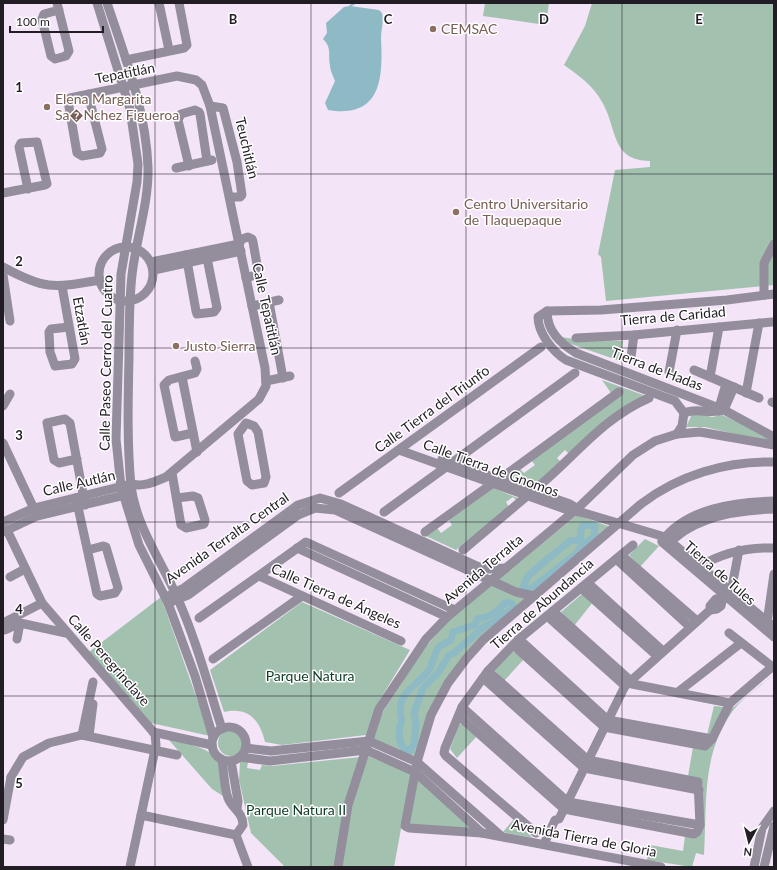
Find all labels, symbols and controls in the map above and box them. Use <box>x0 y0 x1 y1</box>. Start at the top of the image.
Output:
scale bar <box>10 8 103 34</box>
text: B <box>229 11 238 27</box>
text: C <box>384 11 393 27</box>
text: D <box>539 11 549 27</box>
text: E <box>695 11 703 27</box>
text: 100 m <box>16 14 50 29</box>
place label: CEMSAC <box>441 20 498 37</box>
marker: CEMSAC <box>428 24 438 34</box>
street label: Tepatitlán <box>94 58 156 87</box>
text: 1 <box>15 79 23 95</box>
place label: Elena Margarita Sa�Nchez Figueroa <box>55 90 179 123</box>
marker: Elena Margarita Sa�Nchez Figueroa <box>42 102 52 112</box>
street label: Teuchitlán <box>232 115 263 180</box>
place label: Centro Universitario de Tlaquepaque <box>464 195 588 228</box>
marker: Centro Universitario de Tlaquepaque <box>451 207 461 217</box>
text: 2 <box>15 253 23 269</box>
street label: Calle Tepatitlán <box>249 261 286 357</box>
street label: Calle Paseo Cerro del Cuatro <box>95 275 116 451</box>
street label: Etzatlán <box>70 295 95 347</box>
street label: Tierra de Caridad <box>620 302 726 329</box>
place label: Justo Sierra <box>184 337 255 354</box>
marker: Justo Sierra <box>171 341 181 351</box>
street label: Tierra de Hadas <box>609 343 705 394</box>
street label: Calle Tierra del Triunfo <box>371 361 493 456</box>
text: 3 <box>15 427 23 443</box>
street label: Calle Tierra de Gnomos <box>421 435 561 500</box>
street label: Calle Autlán <box>41 466 117 499</box>
street label: Avenida Terralta Central <box>162 488 292 587</box>
street label: Avenida Terralta <box>439 530 526 607</box>
street label: Tierra de Tules <box>681 537 760 608</box>
street label: Tierra de Abundancia <box>487 554 597 653</box>
street label: Calle Tierra de Ángeles <box>269 559 404 632</box>
text: 4 <box>15 601 23 617</box>
street label: Calle Peregrinclave <box>65 610 154 709</box>
park label: Parque Natura <box>266 667 354 684</box>
text: 5 <box>15 775 23 791</box>
park label: Parque Natura II <box>246 801 346 818</box>
street label: Avenida Tierra de Gloria <box>510 815 658 860</box>
north arrow <box>729 822 769 862</box>
text: N <box>743 845 753 859</box>

